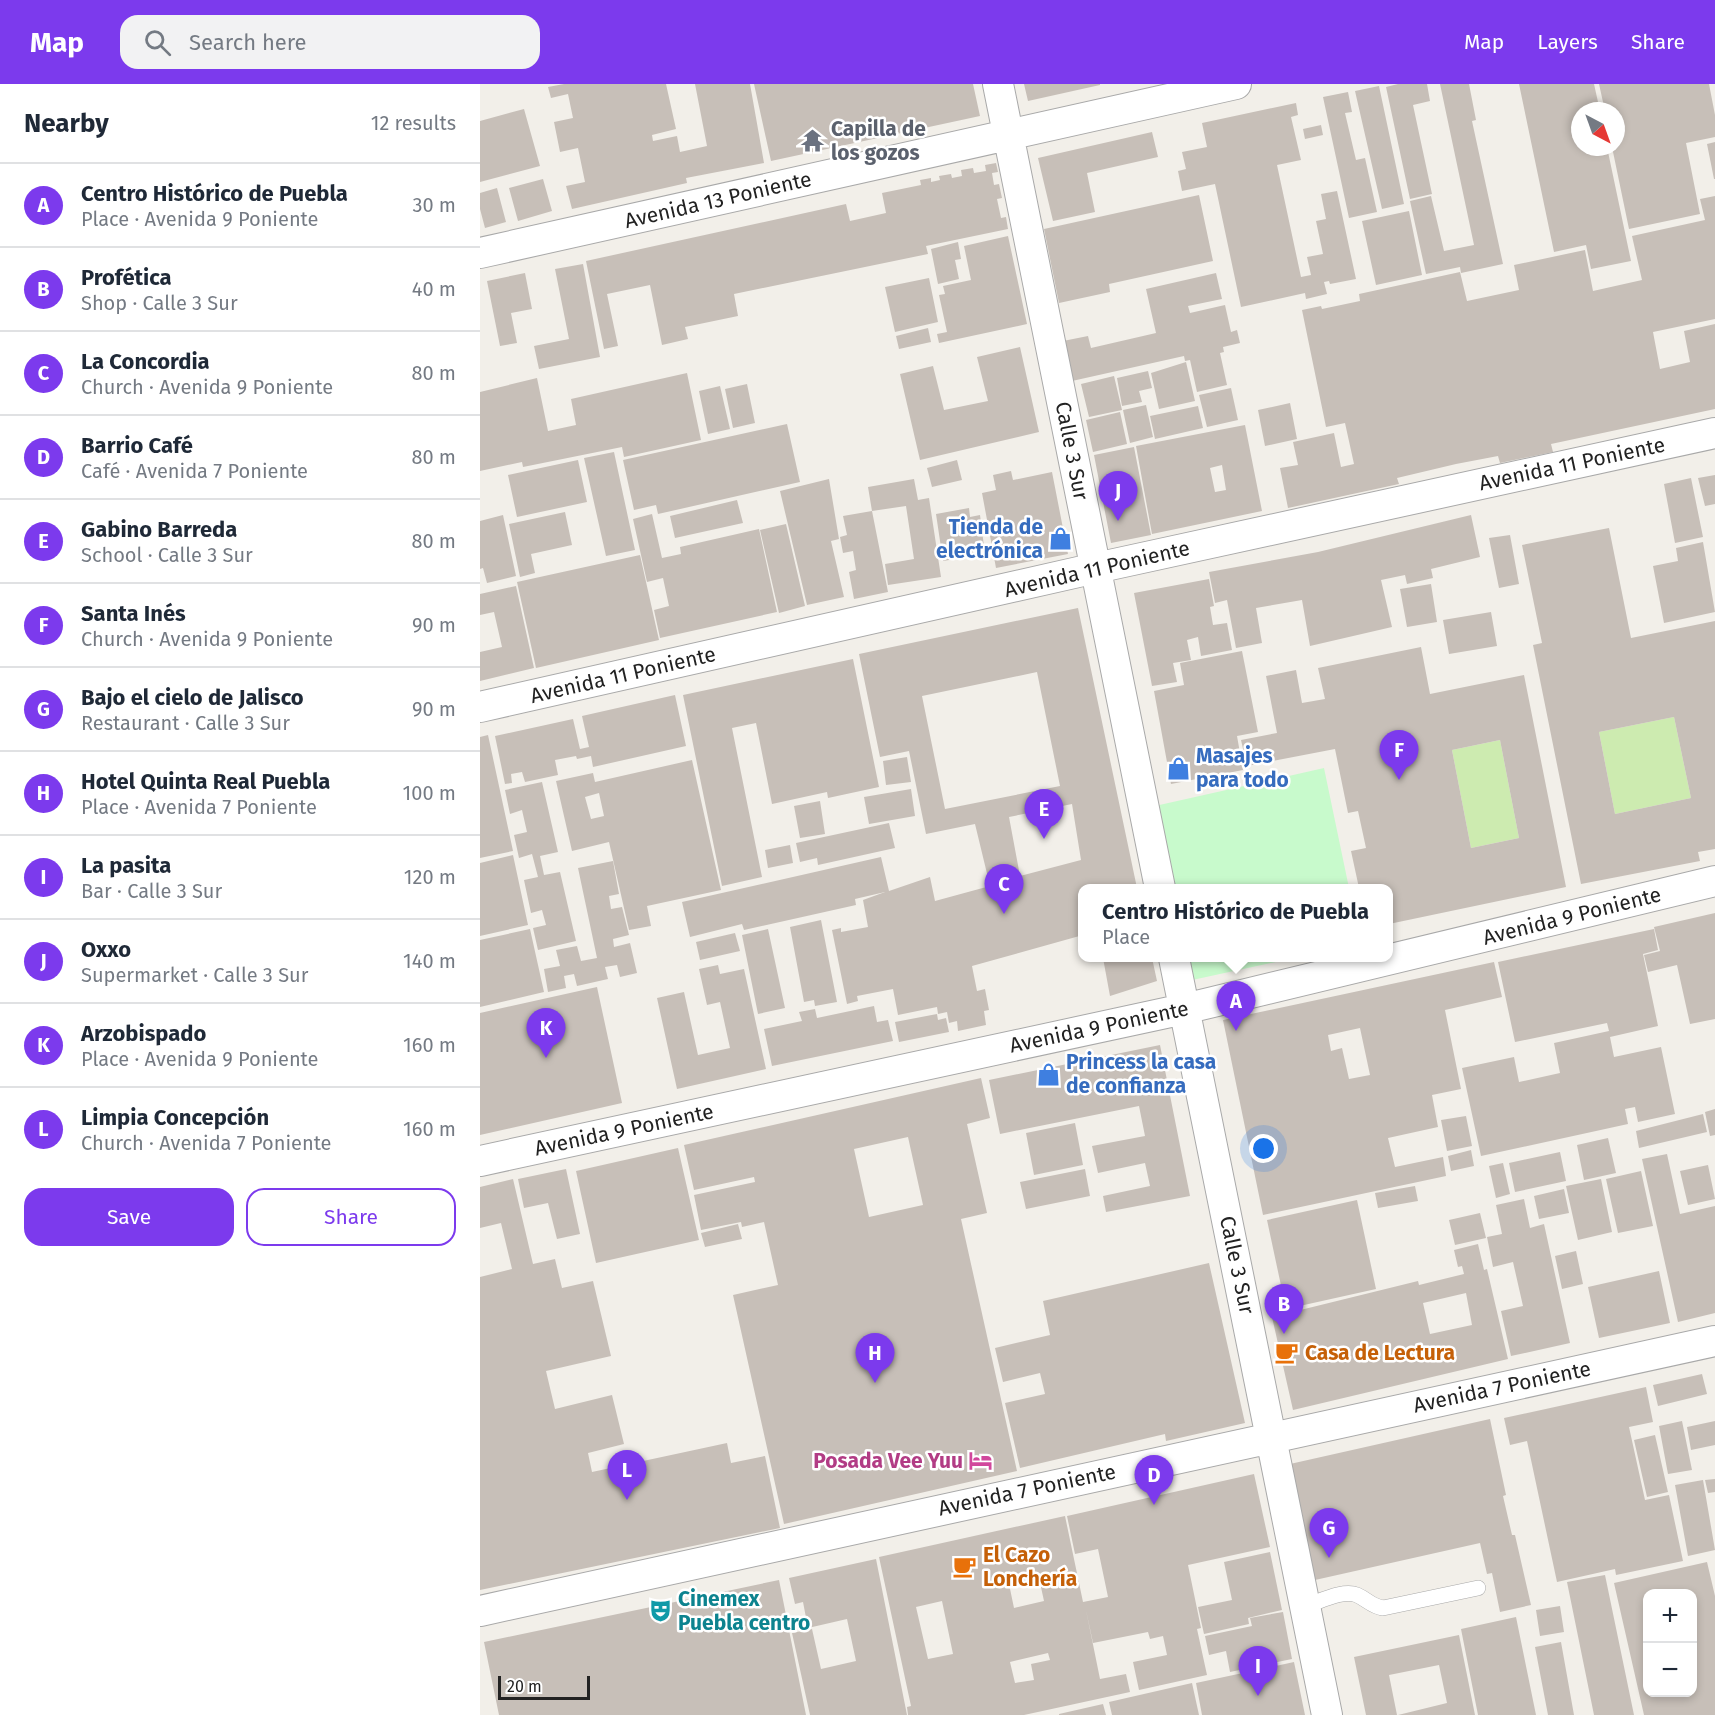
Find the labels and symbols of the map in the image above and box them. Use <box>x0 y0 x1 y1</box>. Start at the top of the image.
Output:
north arrow <box>1571 102 1625 156</box>
place label: Capilla de los gozos <box>831 116 926 166</box>
temple icon: Capilla de los gozos <box>800 128 826 154</box>
street label: Avenida 13 Poniente <box>622 166 814 234</box>
street label: Calle 3 Sur <box>1050 400 1094 502</box>
street label: Avenida 11 Poniente <box>1477 432 1667 496</box>
pin: J <box>1098 472 1138 521</box>
place label: Tienda de electrónica <box>936 514 1043 564</box>
shop icon: Tienda de electrónica <box>1048 526 1074 552</box>
street label: Avenida 11 Poniente <box>1002 535 1192 603</box>
street label: Avenida 11 Poniente <box>528 641 718 709</box>
pin: F <box>1380 730 1418 780</box>
place label: Masajes para todo <box>1196 743 1289 793</box>
shop icon: Masajes para todo <box>1165 755 1191 781</box>
pin: E <box>1024 790 1064 839</box>
pin: C <box>984 864 1024 914</box>
street label: Avenida 9 Poniente <box>1480 881 1664 951</box>
pin: A <box>1216 982 1256 1031</box>
street label: Avenida 9 Poniente <box>1007 995 1191 1059</box>
pin: K <box>526 1008 566 1058</box>
place label: Princess la casa de confianza <box>1066 1049 1216 1099</box>
shop icon: Princess la casa de confianza <box>1035 1061 1061 1087</box>
street label: Avenida 9 Poniente <box>532 1098 716 1162</box>
your location <box>1249 1134 1278 1163</box>
street label: Calle 3 Sur <box>1214 1213 1260 1317</box>
pin: B <box>1264 1284 1304 1334</box>
pin: H <box>856 1334 894 1383</box>
cafe icon: Casa de Lectura <box>1274 1340 1300 1366</box>
place label: Casa de Lectura <box>1305 1340 1455 1366</box>
street label: Avenida 7 Poniente <box>1411 1355 1593 1419</box>
place label: Posada Vee Yuu <box>813 1448 963 1474</box>
hotel icon: Posada Vee Yuu <box>968 1448 994 1474</box>
pin: L <box>608 1450 646 1500</box>
pin: D <box>1134 1456 1174 1505</box>
street label: Avenida 7 Poniente <box>936 1458 1118 1522</box>
pin: G <box>1310 1508 1348 1558</box>
place label: El Cazo Lonchería <box>983 1542 1077 1592</box>
cafe icon: El Cazo Lonchería <box>952 1554 978 1580</box>
place label: Cinemex Puebla centro <box>678 1586 810 1636</box>
theatre icon: Cinemex Puebla centro <box>647 1598 673 1624</box>
pin: I <box>1238 1646 1278 1696</box>
scale bar <box>498 1673 590 1700</box>

